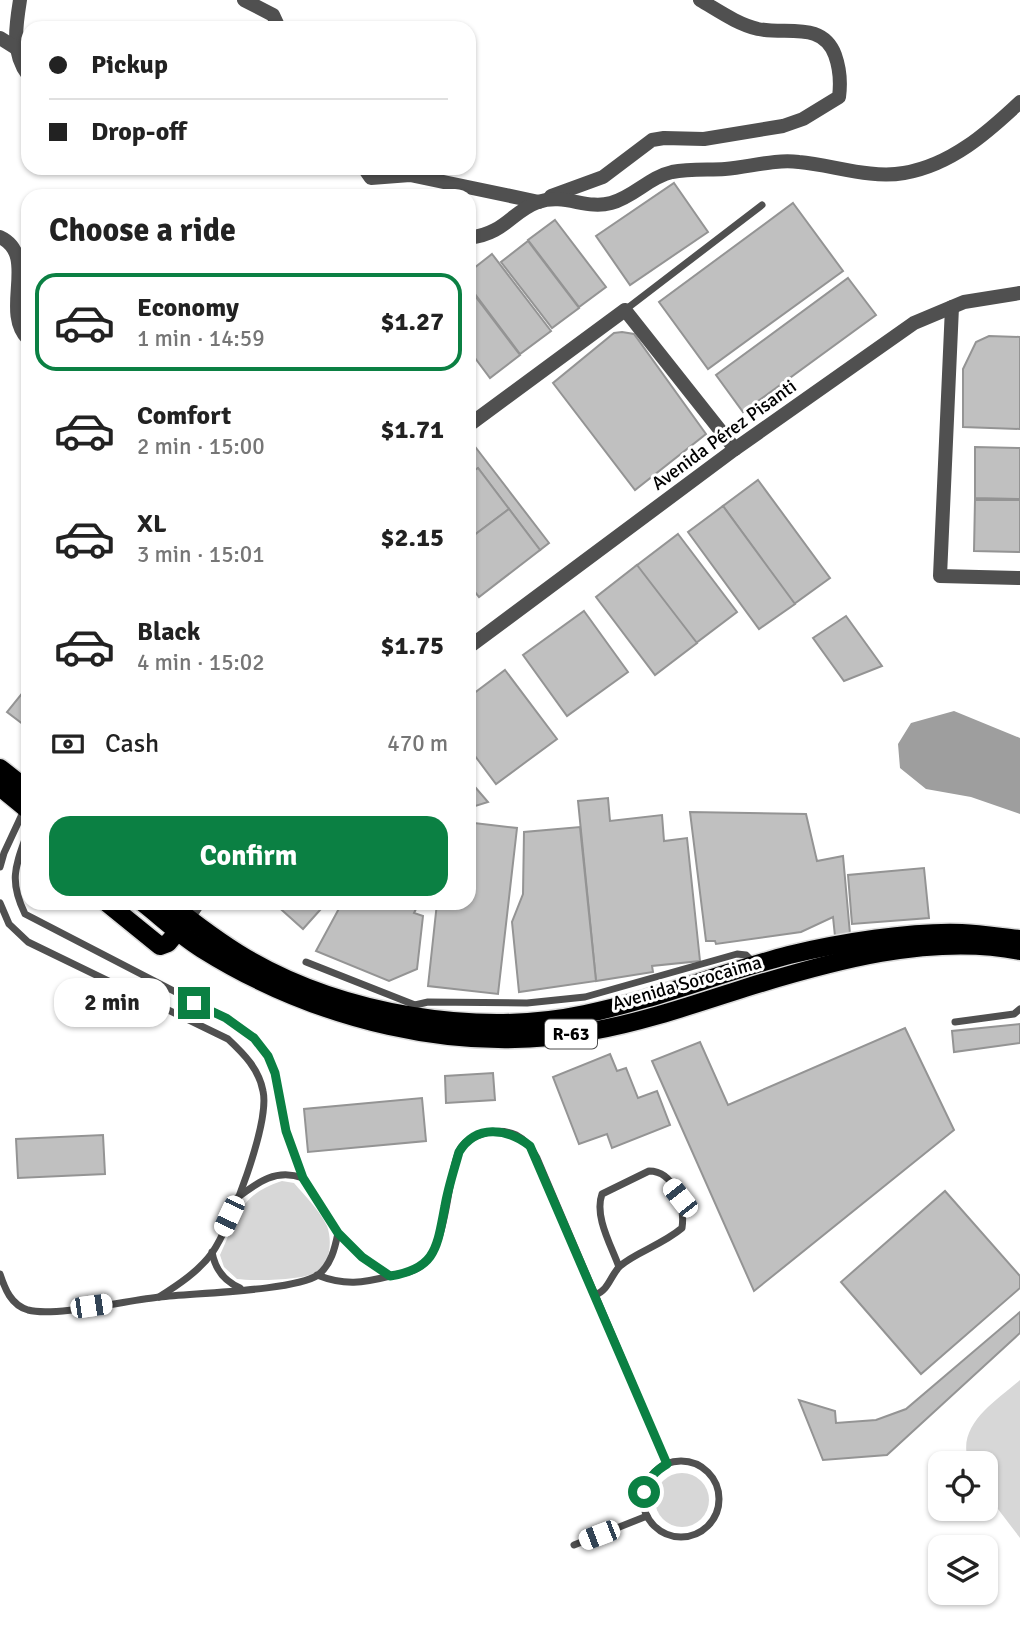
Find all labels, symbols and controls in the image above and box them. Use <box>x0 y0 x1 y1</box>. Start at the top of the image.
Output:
text: Pickup <box>91 49 168 81</box>
text: Drop-off <box>91 116 187 148</box>
text: Choose a ride <box>49 211 236 250</box>
icon: car <box>53 291 116 354</box>
text: Economy <box>137 292 239 324</box>
text: $1.27 <box>380 306 444 338</box>
text: 1 min · 14:59 <box>137 324 265 353</box>
street label: Avenida Pérez Pisanti <box>647 374 801 496</box>
icon: car <box>53 399 116 462</box>
text: Comfort <box>137 400 231 432</box>
text: $1.71 <box>380 414 444 446</box>
text: 2 min · 15:00 <box>137 432 265 461</box>
icon: car <box>53 507 116 570</box>
text: XL <box>137 508 167 540</box>
text: $2.15 <box>380 522 444 554</box>
text: 3 min · 15:01 <box>137 540 265 569</box>
icon: car <box>53 615 116 678</box>
text: Black <box>137 616 200 648</box>
text: $1.75 <box>380 630 444 662</box>
text: 4 min · 15:02 <box>137 648 265 677</box>
icon: cash <box>49 725 87 763</box>
text: Cash <box>105 728 159 760</box>
text: 470 m <box>387 729 448 758</box>
button: Confirm <box>49 816 448 896</box>
street label: Avenida Sorocaima <box>610 950 764 1016</box>
callout: 2 min <box>54 978 170 1028</box>
route end <box>178 987 210 1019</box>
text: 2 min <box>84 988 140 1017</box>
road number: R-63 <box>545 1020 597 1049</box>
car <box>659 1175 702 1221</box>
car <box>211 1193 248 1239</box>
car <box>69 1293 114 1319</box>
map controls <box>928 1451 998 1605</box>
button: locate <box>928 1451 998 1521</box>
route start <box>628 1476 660 1508</box>
car <box>576 1518 623 1552</box>
button: layers <box>928 1535 998 1605</box>

